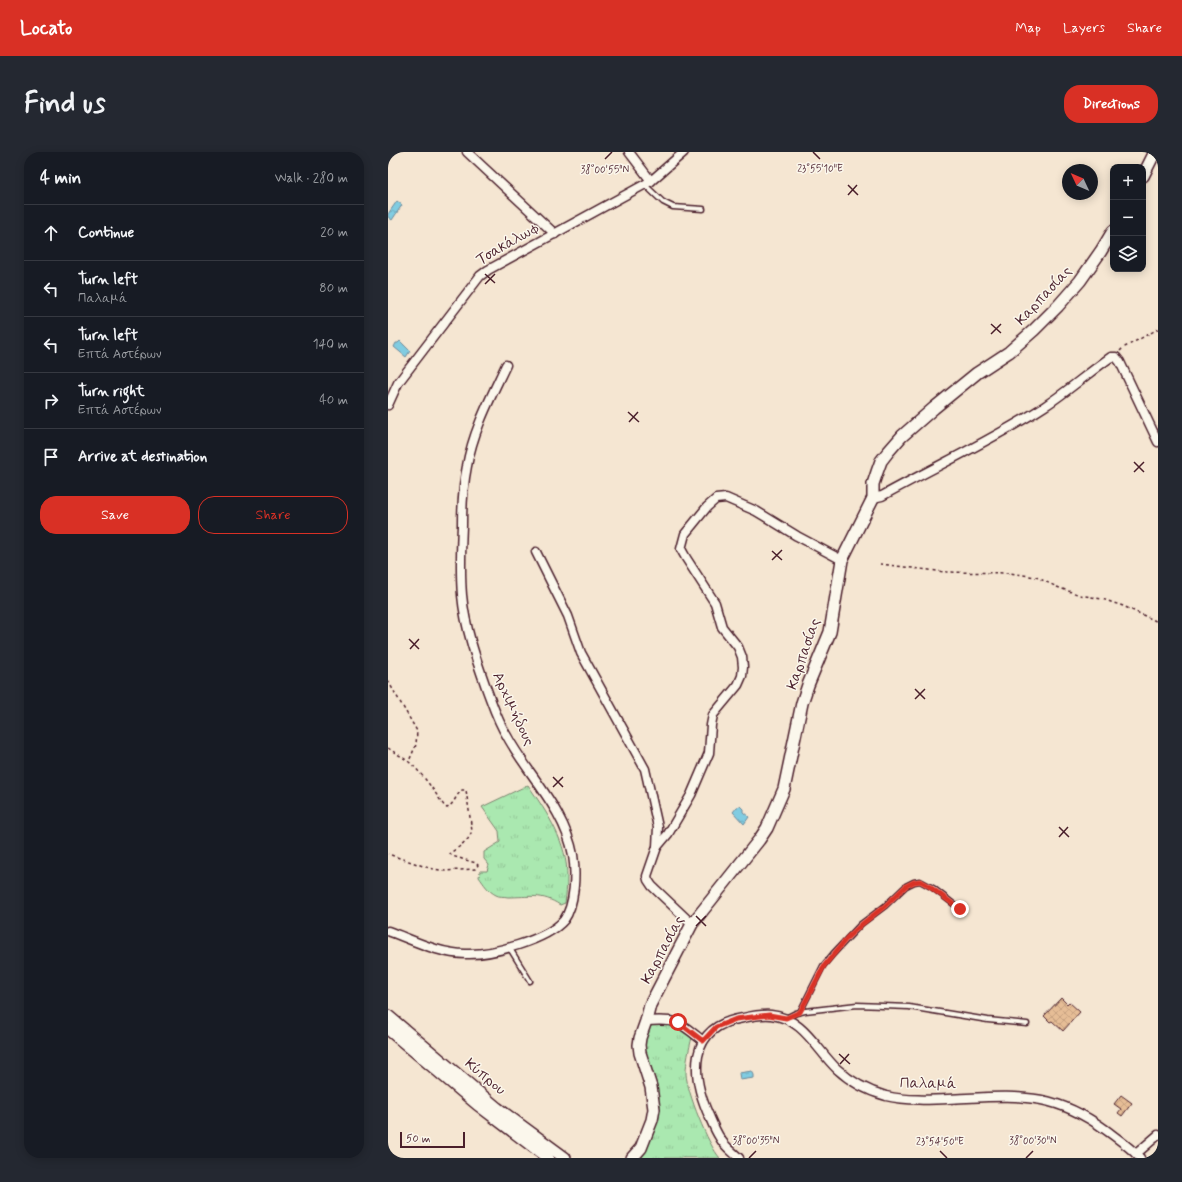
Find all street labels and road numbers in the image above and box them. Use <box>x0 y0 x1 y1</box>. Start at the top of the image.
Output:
street label: Τσακάλωφ <box>473 218 543 270</box>
street label: Καρπασίας <box>1011 262 1077 330</box>
street label: Καρπασίας <box>782 615 826 692</box>
street label: Αρχιμήδους <box>487 669 539 750</box>
street label: Καρπασίας <box>637 912 689 988</box>
street label: Κύπρου <box>460 1054 510 1100</box>
street label: Παλαμά <box>900 1074 957 1095</box>

